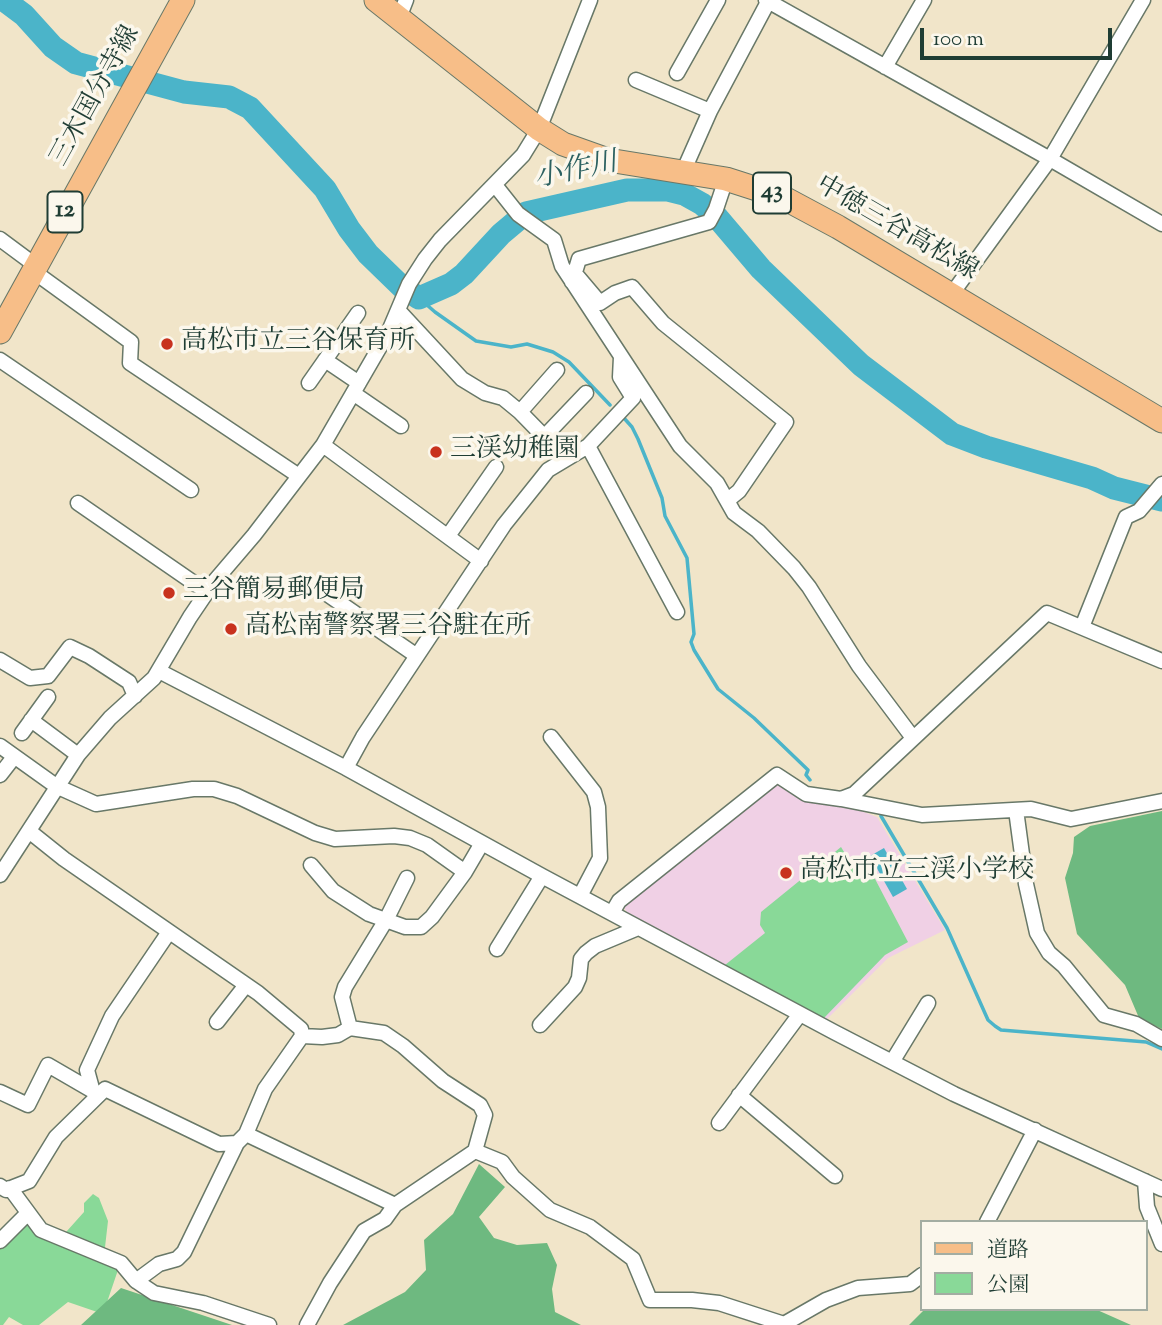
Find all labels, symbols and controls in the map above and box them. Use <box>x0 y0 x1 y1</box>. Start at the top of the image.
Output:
scale bar <box>924 14 1116 58</box>
street label: 三木国分寺線 <box>46 21 148 173</box>
text: 100 m <box>933 25 984 55</box>
water label: 小作川 <box>531 148 621 198</box>
street label: 中徳三谷高松線 <box>809 171 983 289</box>
road number: 43 <box>753 173 791 214</box>
road number: 12 <box>48 192 82 232</box>
place label: 高松市立三谷保育所 <box>181 328 415 360</box>
marker: 高松市立三谷保育所 <box>159 336 175 352</box>
place label: 三渓幼稚園 <box>450 436 580 468</box>
marker: 三渓幼稚園 <box>428 444 444 460</box>
place label: 三谷簡易郵便局 <box>183 577 365 609</box>
marker: 三谷簡易郵便局 <box>161 585 177 601</box>
place label: 高松南警察署三谷駐在所 <box>245 613 531 645</box>
marker: 高松南警察署三谷駐在所 <box>223 621 239 637</box>
place label: 高松市立三渓小学校 <box>800 857 1034 889</box>
marker: 高松市立三渓小学校 <box>778 865 794 881</box>
legend <box>920 1220 1148 1311</box>
text: 道路 <box>987 1236 1029 1266</box>
text: 公園 <box>987 1271 1029 1301</box>

